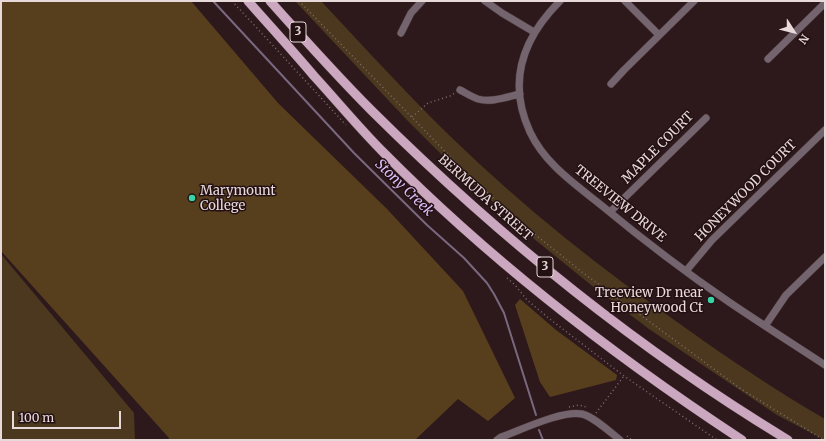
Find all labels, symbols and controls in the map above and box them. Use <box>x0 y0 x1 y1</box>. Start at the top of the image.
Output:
north arrow <box>774 12 814 52</box>
road number: 3 <box>290 22 306 42</box>
text: N <box>795 31 812 47</box>
street label: MAPLE COURT <box>619 109 697 187</box>
street label: HONEYWOOD COURT <box>692 137 800 245</box>
street label: BERMUDA STREET <box>435 152 535 244</box>
water label: Stony Creek <box>371 156 437 220</box>
street label: TREEVIEW DRIVE <box>571 162 669 246</box>
place label: Marymount College <box>200 183 276 214</box>
marker: Marymount College <box>187 193 197 203</box>
road number: 3 <box>537 257 553 277</box>
place label: Treeview Dr near Honeywood Ct <box>595 285 703 316</box>
marker: Treeview Dr near Honeywood Ct <box>706 295 716 305</box>
scale bar <box>14 403 123 429</box>
text: 100 m <box>19 410 54 425</box>

